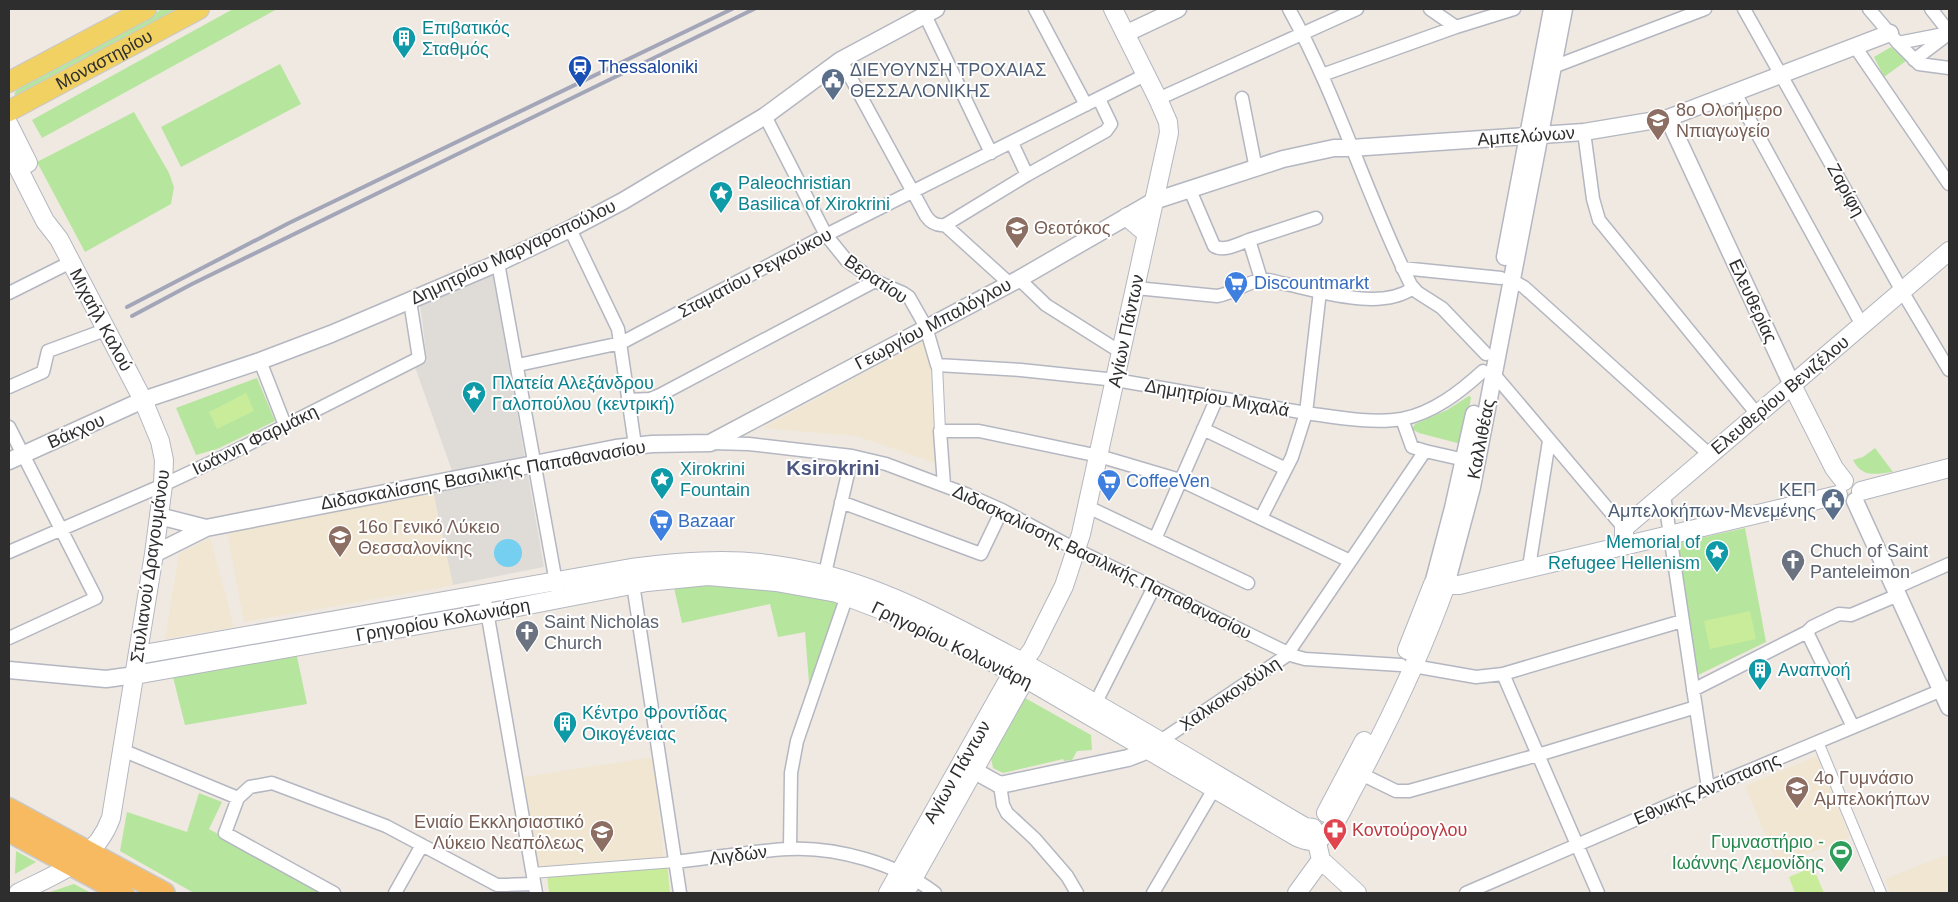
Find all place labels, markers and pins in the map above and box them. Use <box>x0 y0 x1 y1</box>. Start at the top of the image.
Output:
place label: Επιβατικός Σταθμός <box>422 18 510 59</box>
building icon: Επιβατικός Σταθμός <box>391 25 417 59</box>
station icon: Thessaloniki <box>567 54 593 88</box>
place label: Thessaloniki <box>598 57 698 77</box>
place label: ΔΙΕΥΘΥΝΣΗ ΤΡΟΧΑΙΑΣ ΘΕΣΣΑΛΟΝΙΚΗΣ <box>850 60 1046 101</box>
public building icon: ΔΙΕΥΘΥΝΣΗ ΤΡΟΧΑΙΑΣ ΘΕΣΣΑΛΟΝΙΚΗΣ <box>820 67 846 101</box>
place label: 8o Ολοήμερο Νπιαγωγείο <box>1676 100 1782 141</box>
school or university icon: 8o Ολοήμερο Νπιαγωγείο <box>1645 107 1671 141</box>
place label: Paleochristian Basilica of Xirokrini <box>738 173 890 214</box>
place icon: Paleochristian Basilica of Xirokrini <box>708 180 734 214</box>
school or university icon: Θεοτόκος <box>1004 215 1030 249</box>
place label: Θεοτόκος <box>1034 218 1111 238</box>
supermarket icon: Discountmarkt <box>1223 270 1249 304</box>
place label: Discountmarkt <box>1254 273 1369 293</box>
place label: Πλατεία Αλεξάνδρου Γαλοπούλου (κεντρική) <box>492 373 675 414</box>
place icon: Πλατεία Αλεξάνδρου Γαλοπούλου (κεντρική) <box>461 380 487 414</box>
place label: Xirokrini Fountain <box>680 459 750 500</box>
place icon: Xirokrini Fountain <box>649 466 675 500</box>
supermarket icon: CoffeeVen <box>1096 468 1122 502</box>
place label: CoffeeVen <box>1126 471 1210 491</box>
place label: ΚΕΠ Αμπελοκήπων-Μενεμένης <box>1608 480 1816 521</box>
public building icon: ΚΕΠ Αμπελοκήπων-Μενεμένης <box>1820 487 1846 521</box>
supermarket icon: Bazaar <box>648 508 674 542</box>
place label: Bazaar <box>678 511 735 531</box>
place label: 16ο Γενικό Λύκειο Θεσσαλονίκης <box>358 517 500 558</box>
school or university icon: 16ο Γενικό Λύκειο Θεσσαλονίκης <box>327 524 353 558</box>
place label: Memorial of Refugee Hellenism <box>1548 532 1701 573</box>
place icon: Memorial of Refugee Hellenism <box>1704 539 1730 573</box>
place label: Chuch of Saint Panteleimon <box>1810 541 1928 582</box>
church icon: Chuch of Saint Panteleimon <box>1780 548 1806 582</box>
place label: Saint Nicholas Church <box>544 612 659 653</box>
church icon: Saint Nicholas Church <box>514 619 540 653</box>
building icon: Αναπνοή <box>1747 657 1773 691</box>
place label: Αναπνοή <box>1778 660 1851 680</box>
place label: Κέντρο Φροντίδας Οικογένειας <box>582 703 728 744</box>
building icon: Κέντρο Φροντίδας Οικογένειας <box>552 710 578 744</box>
place label: 4ο Γυμνάσιο Αμπελοκήπων <box>1814 768 1930 809</box>
school or university icon: 4ο Γυμνάσιο Αμπελοκήπων <box>1784 775 1810 809</box>
place label: Ενιαίο Εκκλησιαστικό Λύκειο Νεαπόλεως <box>414 812 584 853</box>
pharmacy icon: Κοντούρογλου <box>1322 817 1348 851</box>
school or university icon: Ενιαίο Εκκλησιαστικό Λύκειο Νεαπόλεως <box>589 819 615 853</box>
place label: Κοντούρογλου <box>1352 820 1467 840</box>
place label: Γυμναστήριο - Ιωάννης Λεμονίδης <box>1672 832 1824 873</box>
sports icon: Γυμναστήριο - Ιωάννης Λεμονίδης <box>1828 839 1854 873</box>

